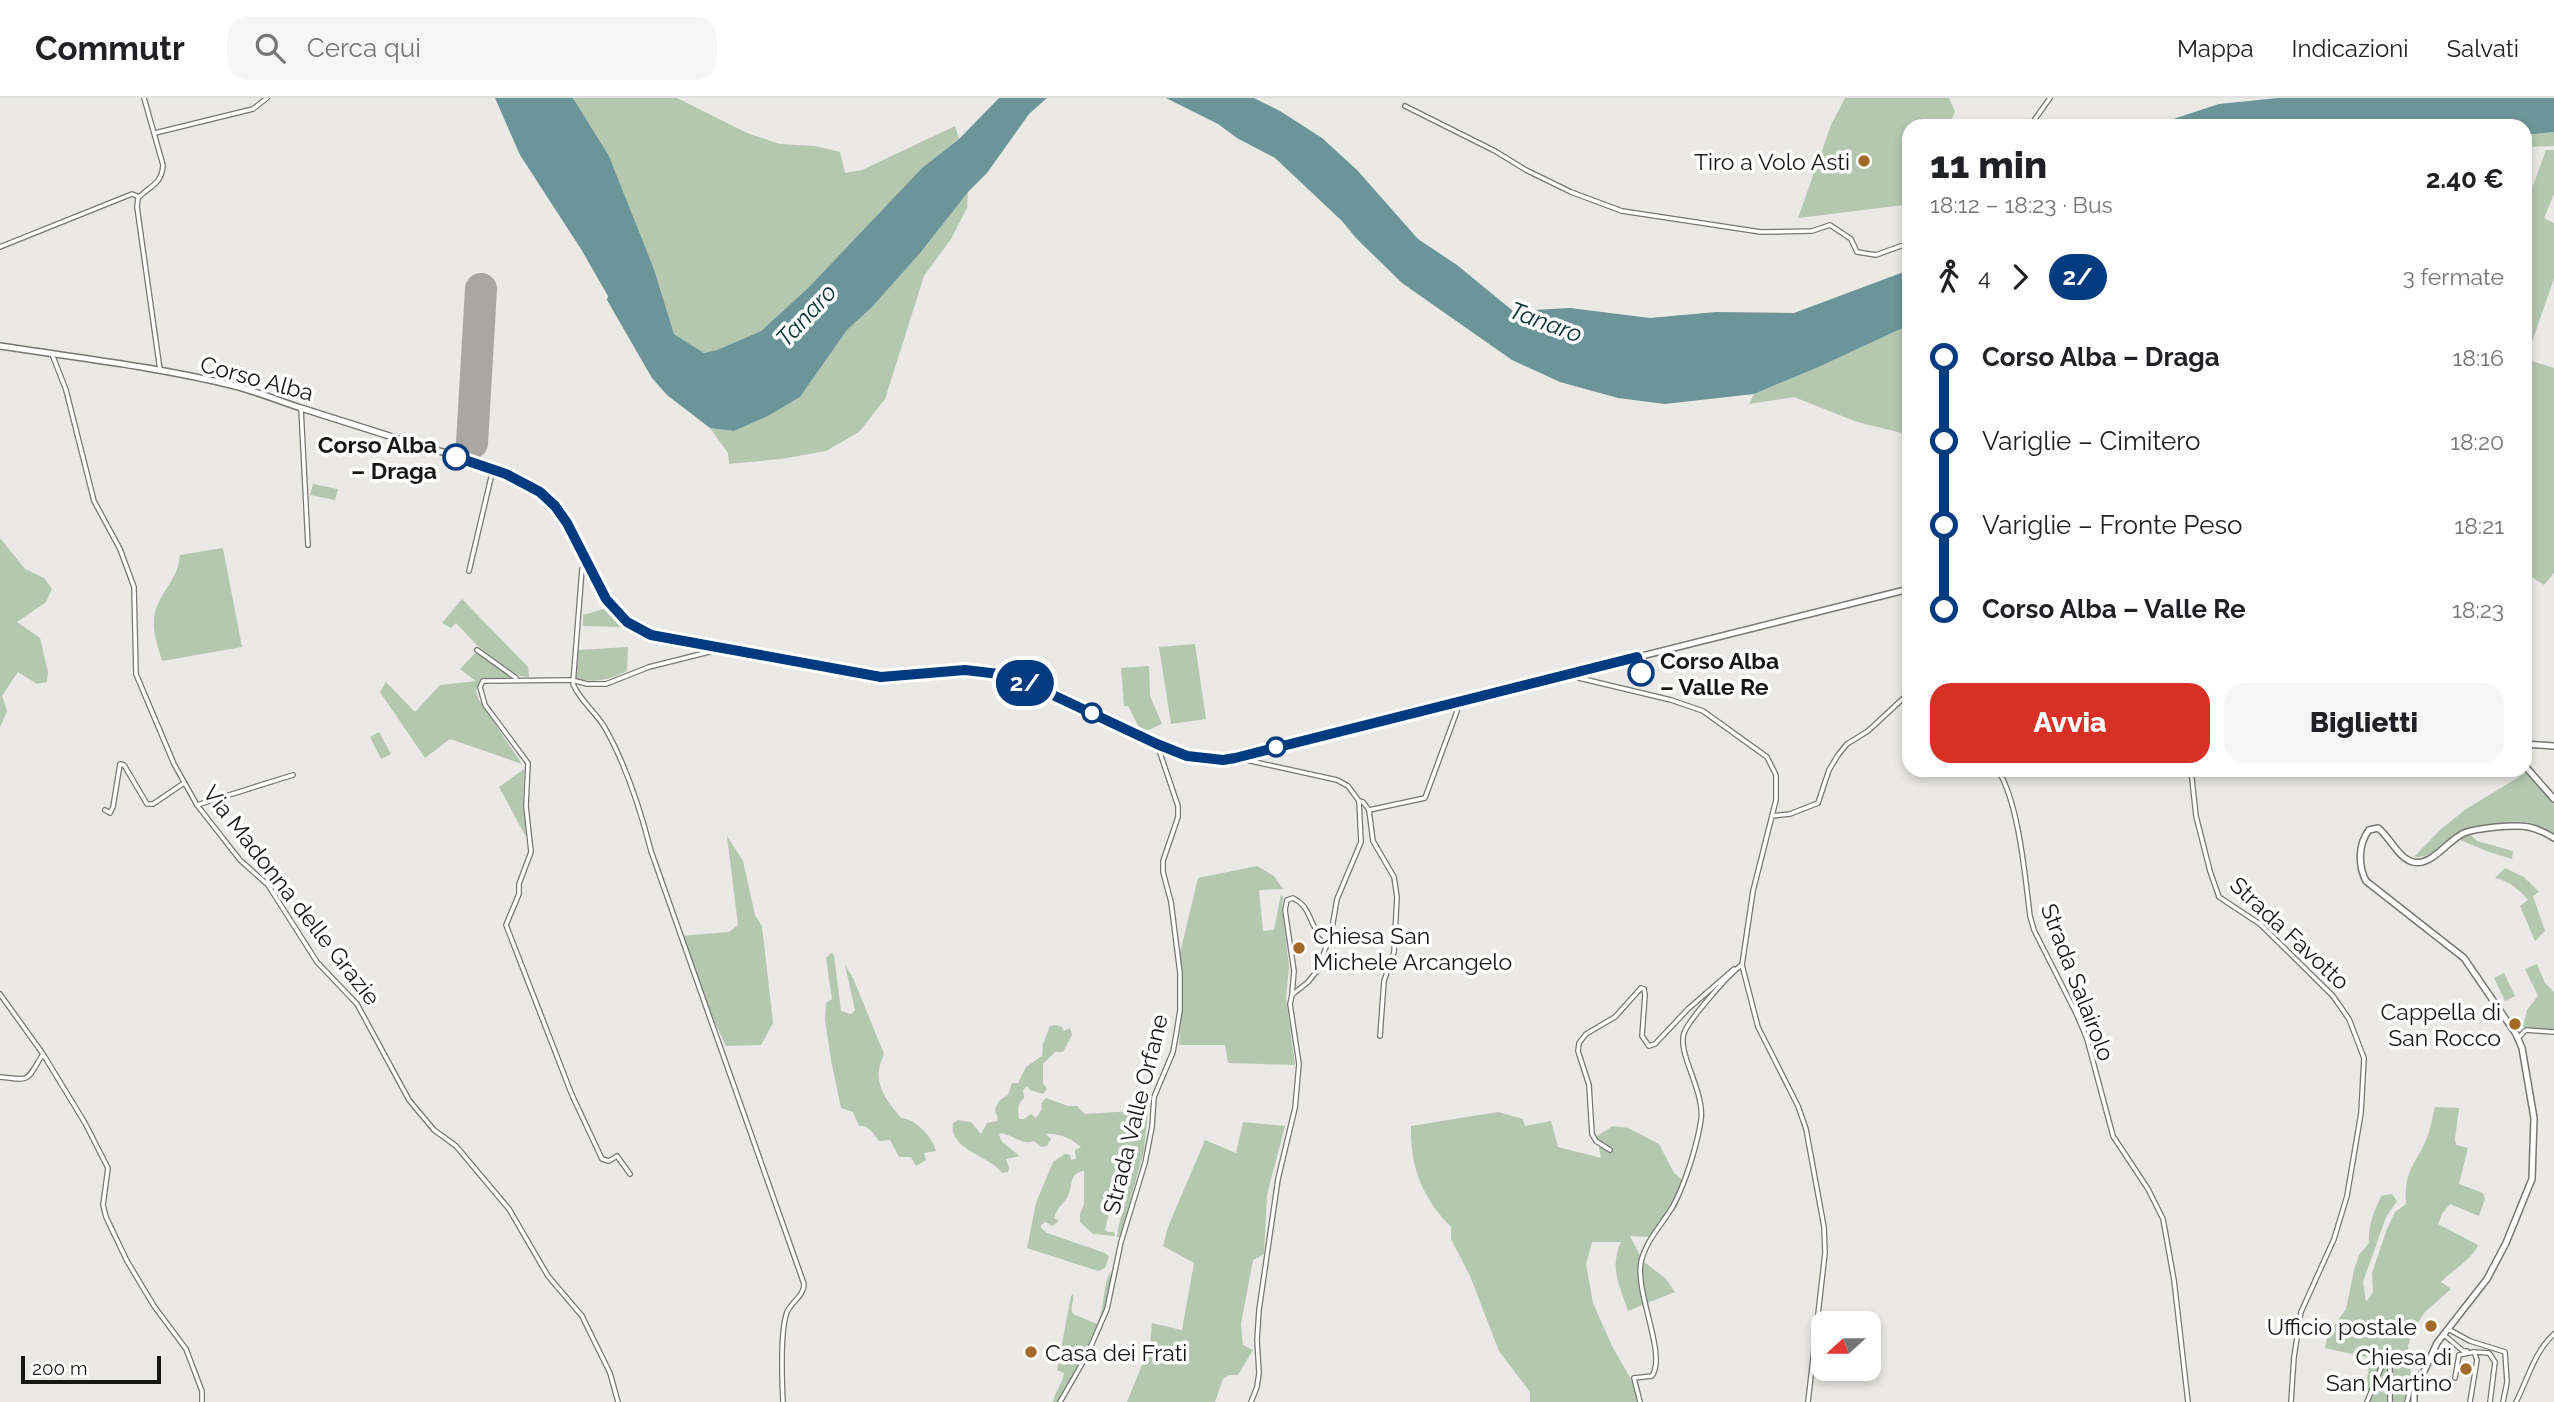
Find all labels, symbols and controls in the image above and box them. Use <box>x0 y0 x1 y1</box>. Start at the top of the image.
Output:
search box <box>227 17 717 80</box>
text: Commutr <box>35 29 185 68</box>
icon: search <box>251 29 289 67</box>
text: Cerca qui <box>307 33 421 63</box>
text: Mappa <box>2177 34 2254 63</box>
text: Indicazioni <box>2292 34 2409 63</box>
text: Salvati <box>2447 34 2519 63</box>
text: 11 min <box>1930 142 2047 187</box>
place label: Tiro a Volo Asti <box>1694 148 1850 175</box>
marker: Tiro a Volo Asti <box>1856 153 1872 169</box>
text: 2.40 € <box>2426 164 2504 194</box>
text: 18:12 – 18:23 · Bus <box>1930 191 2113 218</box>
icon: walk <box>1930 258 1968 296</box>
icon: forward <box>2001 258 2039 296</box>
text: 2/ <box>2063 262 2093 291</box>
text: 4 <box>1978 263 1991 290</box>
text: 3 fermate <box>2402 263 2504 290</box>
water label: Tanaro <box>770 278 842 352</box>
water label: Tanaro <box>1506 295 1586 349</box>
text: Corso Alba – Draga <box>1982 342 2220 372</box>
text: 18:16 <box>2452 344 2504 371</box>
street label: Corso Alba <box>197 350 317 406</box>
text: Variglie – Cimitero <box>1982 426 2200 456</box>
text: 18:20 <box>2450 428 2504 455</box>
place label: Corso Alba – Draga <box>318 431 437 484</box>
marker: Corso Alba – Draga <box>443 444 469 470</box>
text: Variglie – Fronte Peso <box>1982 510 2243 540</box>
text: 18:21 <box>2454 512 2504 539</box>
text: Corso Alba – Valle Re <box>1982 594 2246 624</box>
text: 18:23 <box>2452 596 2504 623</box>
place label: Corso Alba – Valle Re <box>1660 647 1779 700</box>
line badge: 2/ <box>993 660 1056 706</box>
marker: Corso Alba – Valle Re <box>1628 660 1654 686</box>
text: 2/ <box>1010 668 1040 697</box>
button: Avvia <box>1930 683 2210 763</box>
button: Biglietti <box>2224 683 2504 763</box>
unlabelled marker <box>1082 703 1102 723</box>
unlabelled marker <box>1266 737 1286 757</box>
street label: Via Madonna delle Grazie <box>198 780 386 1010</box>
street label: Strada Favotto <box>2225 871 2355 995</box>
street label: Strada Salairolo <box>2036 900 2120 1064</box>
place label: Chiesa San Michele Arcangelo <box>1313 922 1512 975</box>
marker: Chiesa San Michele Arcangelo <box>1291 940 1307 956</box>
place label: Cappella di San Rocco <box>2381 998 2501 1051</box>
street label: Strada Valle Orfane <box>1097 1011 1173 1217</box>
marker: Cappella di San Rocco <box>2507 1016 2523 1032</box>
north arrow <box>1811 1311 1881 1381</box>
map controls <box>1811 1311 1881 1381</box>
place label: Ufficio postale <box>2267 1313 2417 1340</box>
marker: Ufficio postale <box>2423 1318 2439 1334</box>
place label: Casa dei Frati <box>1045 1339 1187 1366</box>
place label: Chiesa di San Martino <box>2326 1343 2452 1396</box>
marker: Casa dei Frati <box>1023 1344 1039 1360</box>
scale bar <box>21 1353 161 1385</box>
text: 200 m <box>32 1357 87 1379</box>
marker: Chiesa di San Martino <box>2458 1361 2474 1377</box>

